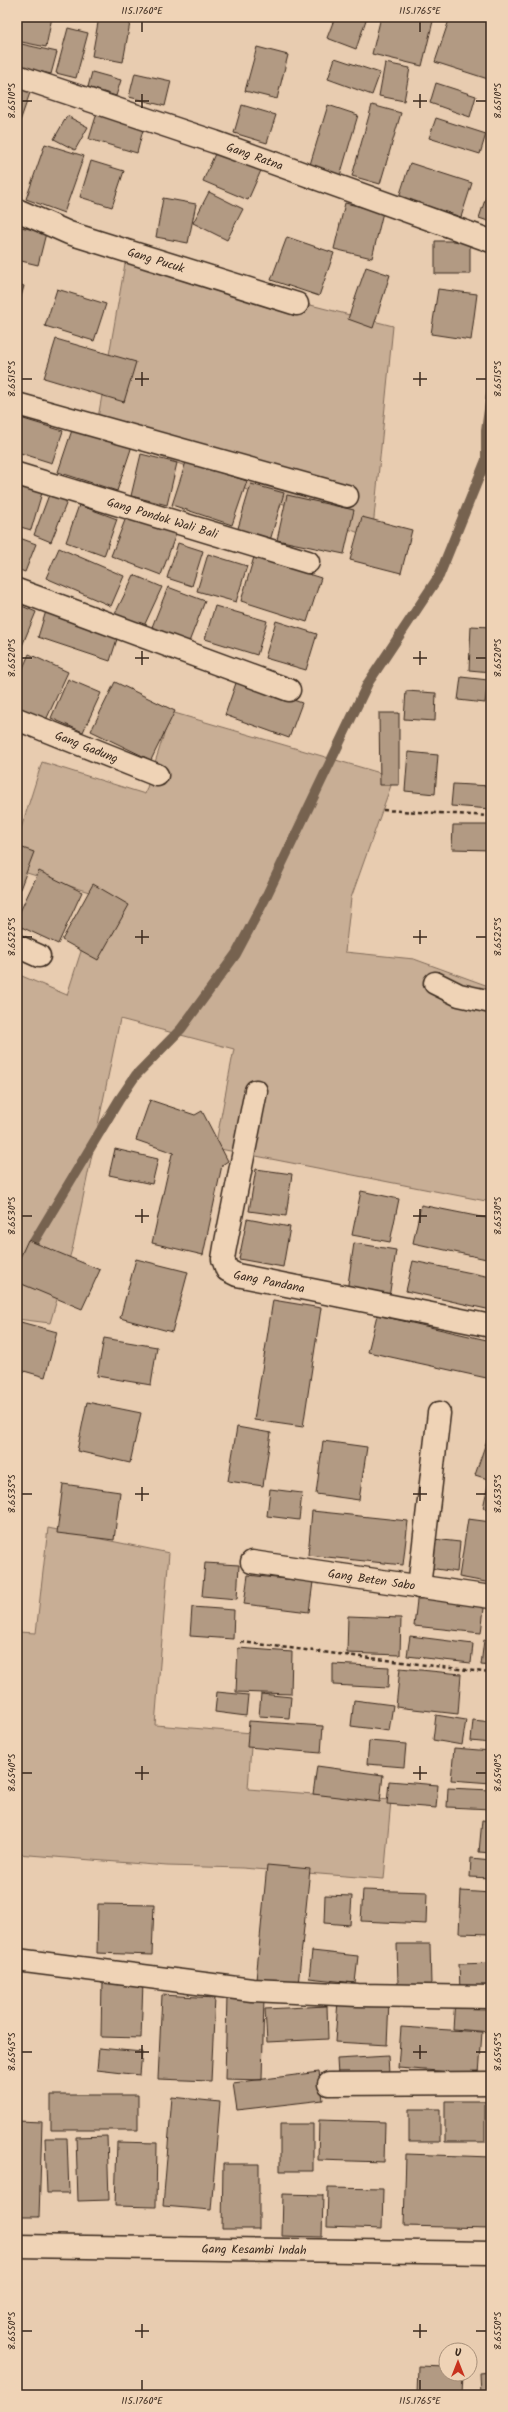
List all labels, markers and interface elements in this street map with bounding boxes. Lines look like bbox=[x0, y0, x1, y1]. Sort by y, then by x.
text: 115.1760°E bbox=[121, 3, 164, 19]
text: 115.1765°E bbox=[399, 3, 442, 19]
text: 8.6510°S bbox=[4, 82, 20, 119]
text: 8.6510°S bbox=[490, 82, 506, 119]
street label: Gang Ratna bbox=[224, 138, 286, 176]
street label: Gang Pucuk bbox=[125, 243, 187, 279]
text: 8.6515°S bbox=[4, 360, 20, 397]
text: 8.6515°S bbox=[490, 360, 506, 397]
street label: Gang Pondok Wali Bali bbox=[105, 493, 221, 545]
text: 8.6520°S bbox=[4, 638, 20, 677]
text: 8.6520°S bbox=[490, 638, 506, 677]
street label: Gang Gadung bbox=[52, 726, 121, 769]
text: 8.6525°S bbox=[4, 917, 20, 957]
text: 8.6525°S bbox=[490, 917, 506, 957]
text: 8.6530°S bbox=[4, 1196, 20, 1235]
text: 8.6530°S bbox=[490, 1196, 506, 1235]
street label: Gang Pandana bbox=[232, 1266, 307, 1298]
text: 8.6535°S bbox=[4, 1474, 20, 1514]
text: 8.6535°S bbox=[490, 1474, 506, 1514]
street label: Gang Beten Sabo bbox=[327, 1564, 417, 1596]
text: 8.6540°S bbox=[4, 1753, 20, 1792]
text: 8.6540°S bbox=[490, 1753, 506, 1792]
text: 8.6545°S bbox=[4, 2032, 20, 2071]
text: 8.6545°S bbox=[490, 2032, 506, 2071]
street label: Gang Kesambi Indah bbox=[201, 2240, 307, 2260]
text: 8.6550°S bbox=[4, 2311, 20, 2350]
text: 8.6550°S bbox=[490, 2311, 506, 2350]
north arrow bbox=[438, 2342, 478, 2382]
text: U bbox=[455, 2344, 462, 2362]
text: 115.1760°E bbox=[121, 2393, 164, 2409]
text: 115.1765°E bbox=[399, 2393, 442, 2409]

